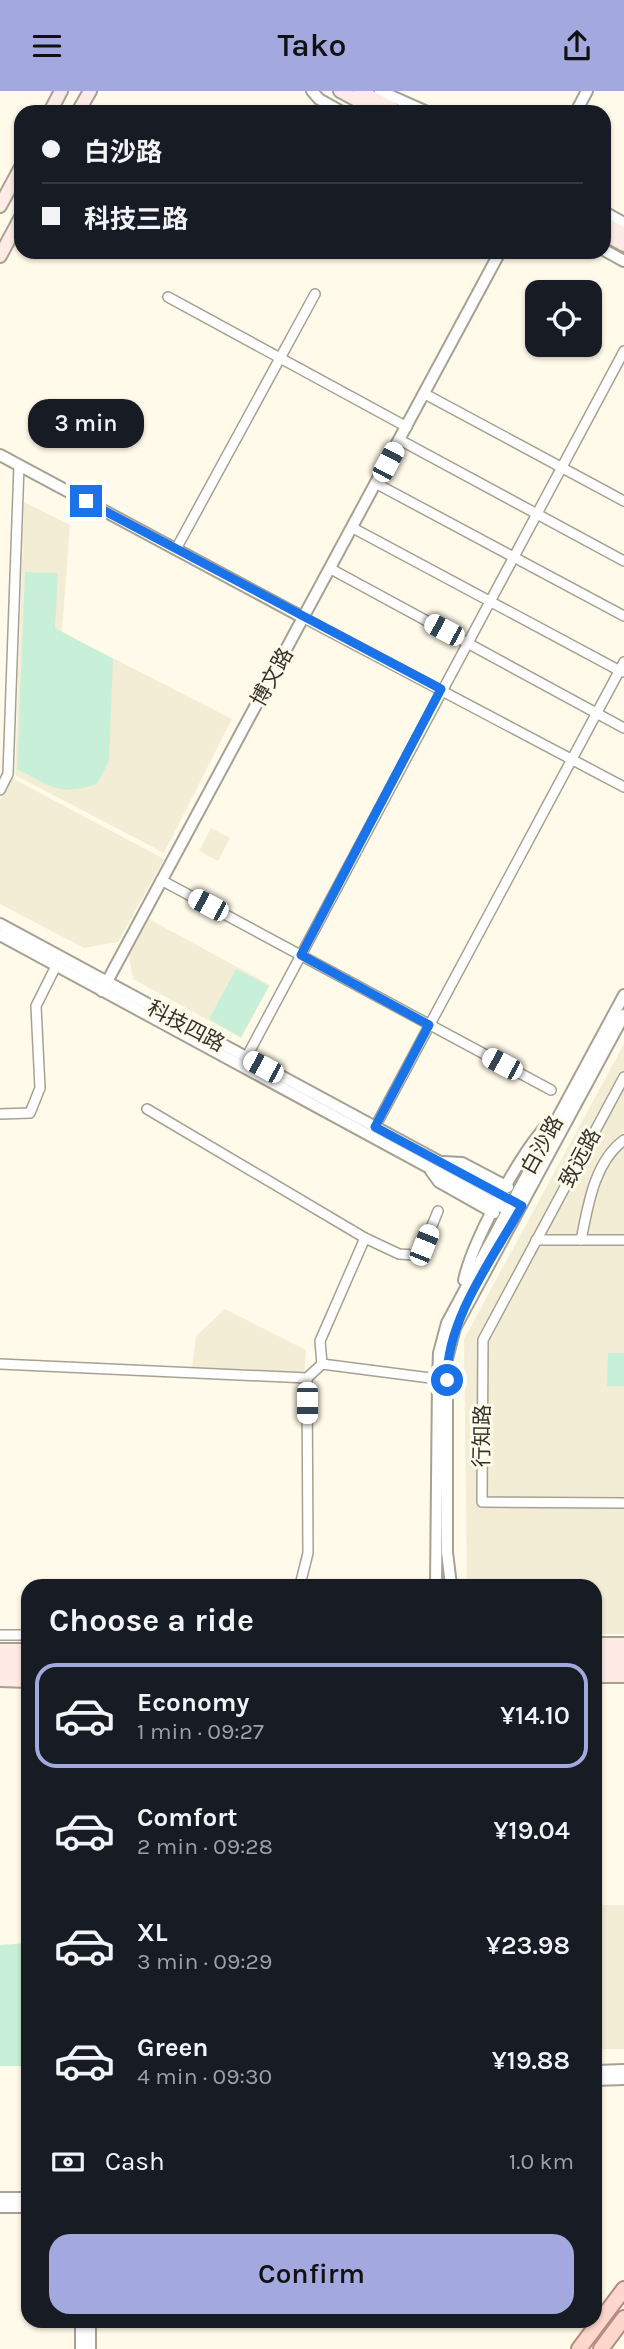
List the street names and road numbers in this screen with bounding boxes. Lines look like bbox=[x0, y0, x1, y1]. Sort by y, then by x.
street label: 博文路 bbox=[246, 644, 298, 710]
street label: 科技四路 bbox=[143, 996, 229, 1056]
street label: 白沙路 bbox=[516, 1112, 568, 1178]
street label: 致远路 bbox=[555, 1125, 605, 1191]
street label: 行知路 bbox=[469, 1404, 495, 1468]

